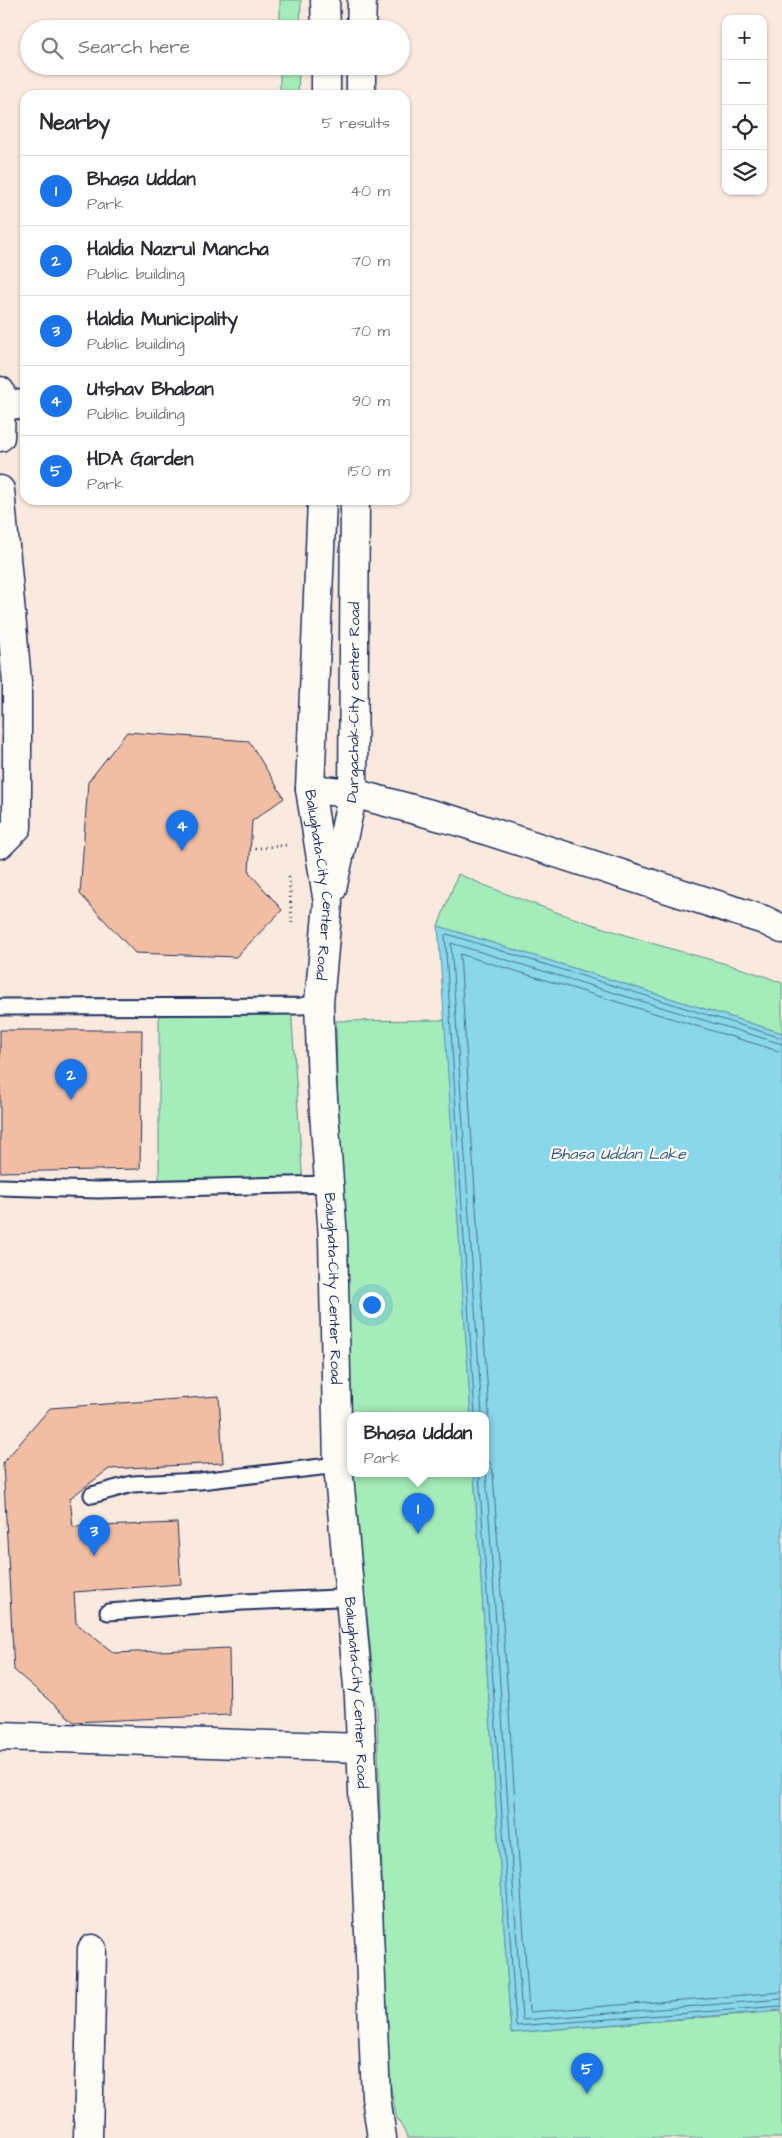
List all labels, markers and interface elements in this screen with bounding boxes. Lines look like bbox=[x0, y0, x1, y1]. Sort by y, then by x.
map controls bbox=[722, 15, 767, 195]
button: + bbox=[722, 15, 767, 60]
search box bbox=[20, 20, 410, 75]
icon: search bbox=[38, 34, 66, 62]
text: Search here bbox=[78, 34, 190, 61]
button: − bbox=[722, 60, 767, 105]
button: locate bbox=[722, 105, 767, 150]
text: Nearby bbox=[40, 108, 110, 137]
text: 5 results bbox=[322, 112, 390, 134]
button: layers bbox=[722, 150, 767, 195]
text: Bhasa Uddan bbox=[87, 166, 196, 193]
text: 1 bbox=[55, 180, 57, 202]
text: 40 m bbox=[350, 180, 390, 202]
text: Park bbox=[87, 193, 124, 215]
text: Haldia Nazrul Mancha bbox=[87, 236, 269, 263]
text: 2 bbox=[51, 250, 61, 272]
text: 70 m bbox=[351, 250, 390, 272]
text: Public building bbox=[87, 263, 185, 285]
text: Haldia Municipality bbox=[87, 306, 238, 333]
text: 3 bbox=[52, 320, 60, 342]
text: 70 m bbox=[351, 320, 390, 342]
text: Public building bbox=[87, 333, 185, 355]
text: Utshav Bhaban bbox=[87, 376, 214, 403]
text: 4 bbox=[51, 390, 61, 412]
text: 90 m bbox=[352, 390, 390, 412]
text: Public building bbox=[87, 403, 185, 425]
text: HDA Garden bbox=[87, 446, 193, 473]
text: 5 bbox=[50, 460, 62, 482]
text: 150 m bbox=[348, 460, 390, 482]
text: Park bbox=[87, 473, 124, 495]
street label: Durgachak-City center Road bbox=[341, 601, 365, 805]
street label: Balughata-City Center Road bbox=[300, 788, 339, 981]
pin: 4 bbox=[166, 810, 198, 851]
pin: 2 bbox=[55, 1059, 87, 1100]
water label: Bhasa Uddan Lake bbox=[550, 1143, 687, 1165]
street label: Balughata-City Center Road bbox=[319, 1192, 347, 1385]
your location bbox=[359, 1292, 385, 1318]
popup bbox=[347, 1412, 489, 1477]
text: Bhasa Uddan bbox=[364, 1420, 472, 1447]
text: Park bbox=[364, 1447, 401, 1469]
pin: 1 bbox=[402, 1493, 434, 1534]
pin: 3 bbox=[78, 1515, 110, 1556]
street label: Balughata-City Center Road bbox=[339, 1596, 373, 1789]
pin: 5 bbox=[571, 2053, 603, 2094]

